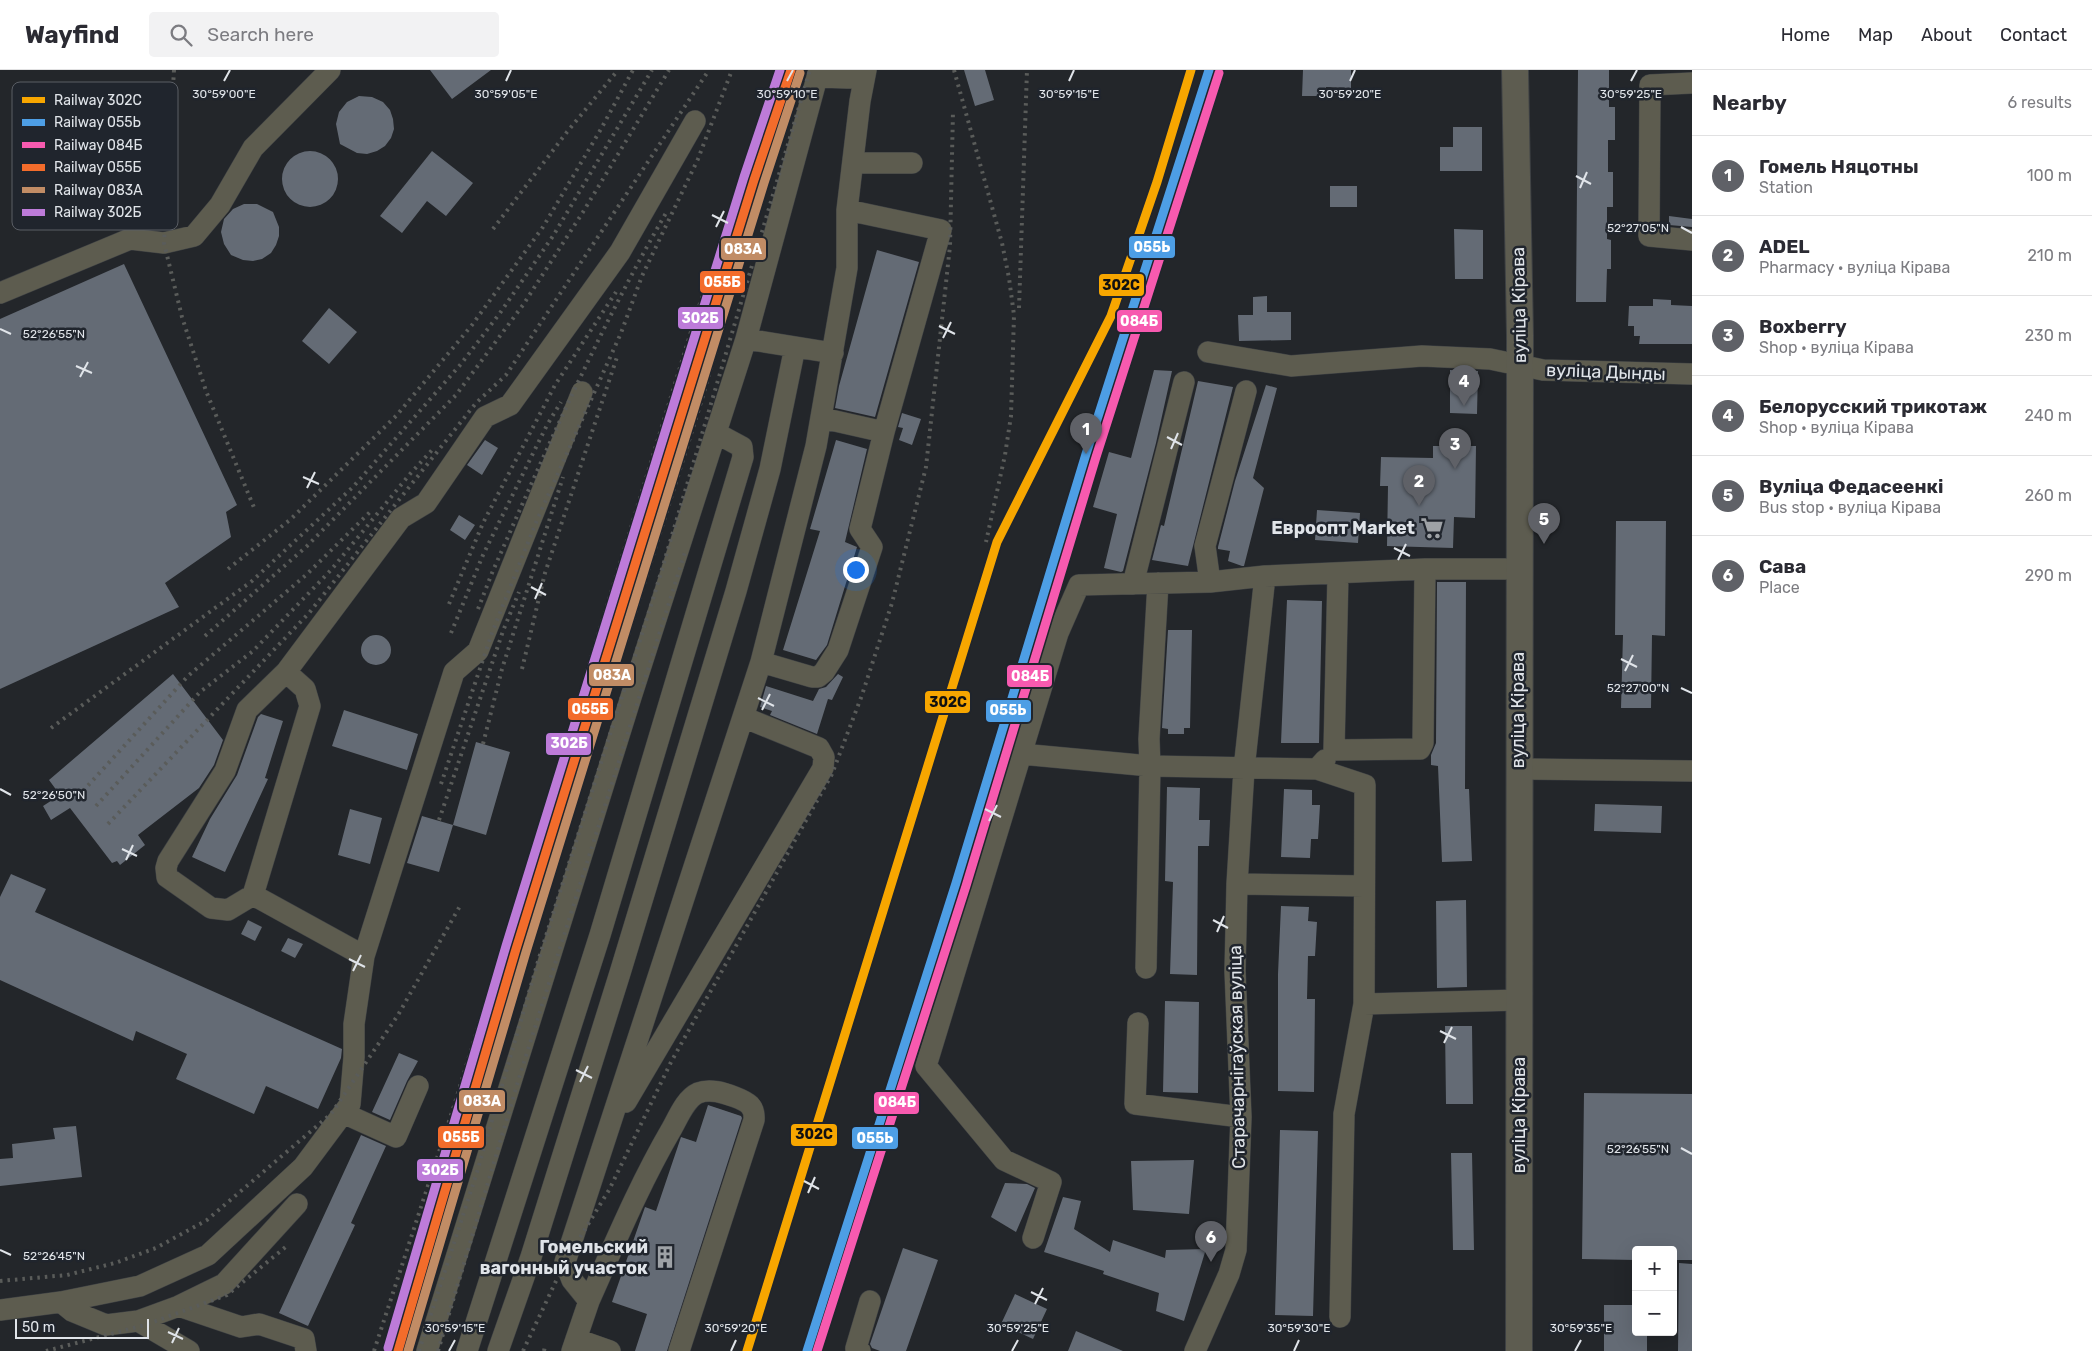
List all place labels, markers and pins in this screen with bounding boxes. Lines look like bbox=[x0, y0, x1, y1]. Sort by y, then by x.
pin: 4 bbox=[1448, 365, 1480, 406]
pin: 1 bbox=[1070, 413, 1102, 454]
pin: 3 bbox=[1439, 428, 1471, 469]
pin: 2 bbox=[1403, 465, 1435, 506]
pin: 5 bbox=[1528, 503, 1560, 544]
supermarket icon: Евроопт Market bbox=[1419, 515, 1445, 541]
place label: Евроопт Market bbox=[1271, 517, 1415, 539]
pin: 6 bbox=[1195, 1221, 1227, 1262]
place label: Гомельский вагонный участок bbox=[480, 1236, 648, 1279]
building icon: Гомельский вагонный участок bbox=[652, 1244, 678, 1270]

